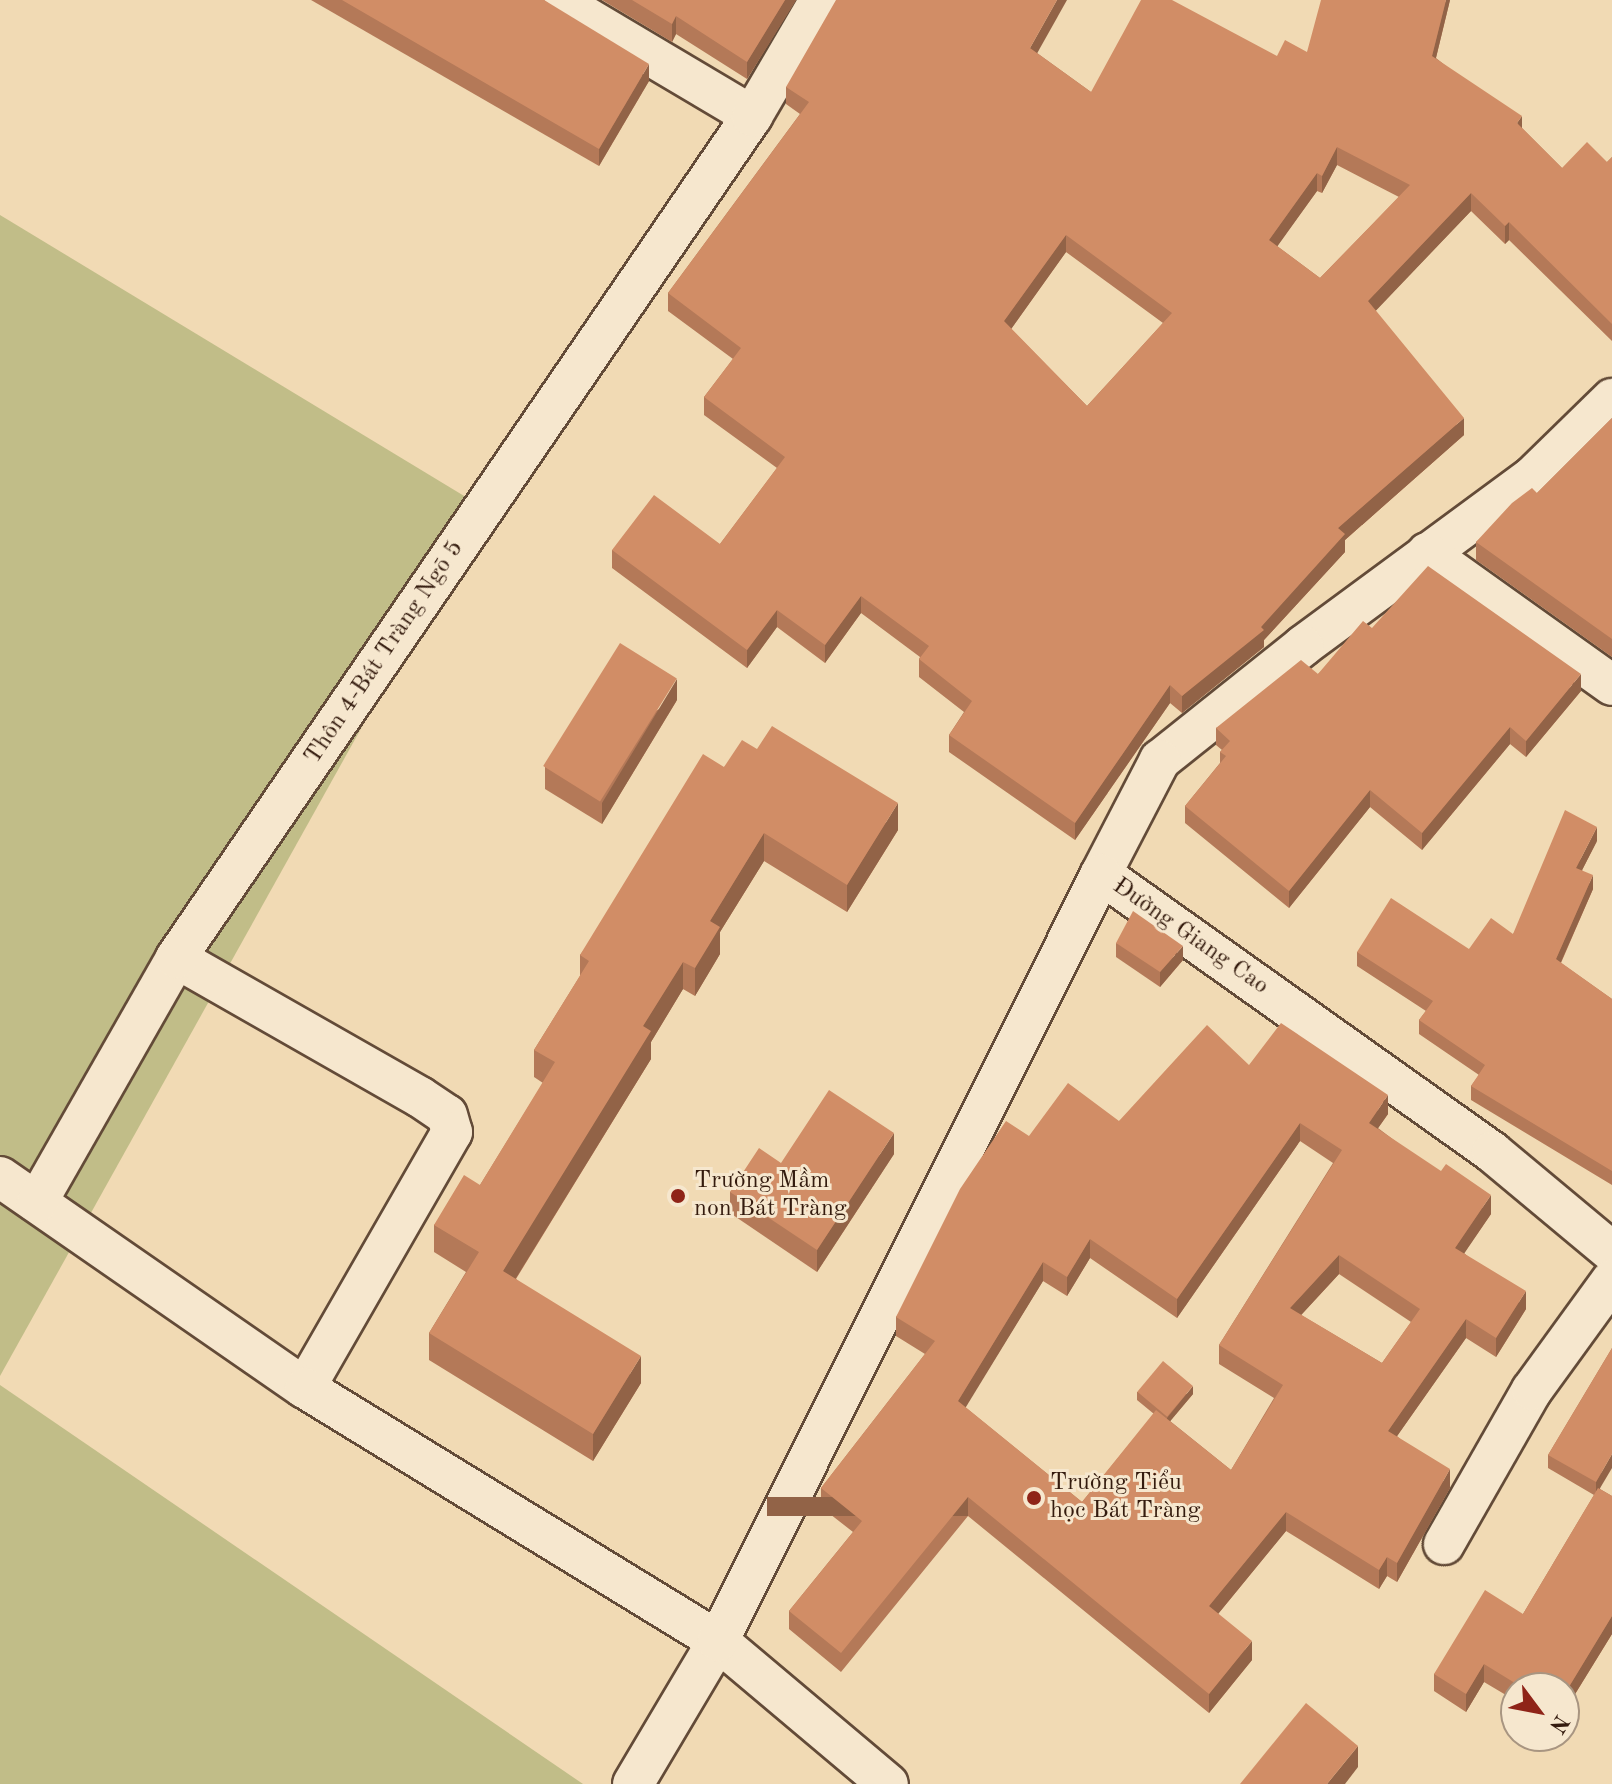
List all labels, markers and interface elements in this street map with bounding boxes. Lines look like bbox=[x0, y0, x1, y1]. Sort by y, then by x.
street label: Thôn 4-Bát Tràng Ngõ 5 bbox=[299, 536, 471, 770]
street label: Đường Giang Cao bbox=[1106, 872, 1274, 1002]
place label: Trường Mầm non Bát Tràng bbox=[694, 1168, 847, 1224]
marker: Trường Mầm non Bát Tràng bbox=[669, 1187, 687, 1205]
place label: Trường Tiểu học Bát Tràng bbox=[1050, 1470, 1200, 1526]
marker: Trường Tiểu học Bát Tràng bbox=[1025, 1489, 1043, 1507]
north arrow bbox=[1500, 1672, 1580, 1752]
text: N bbox=[1545, 1711, 1572, 1737]

